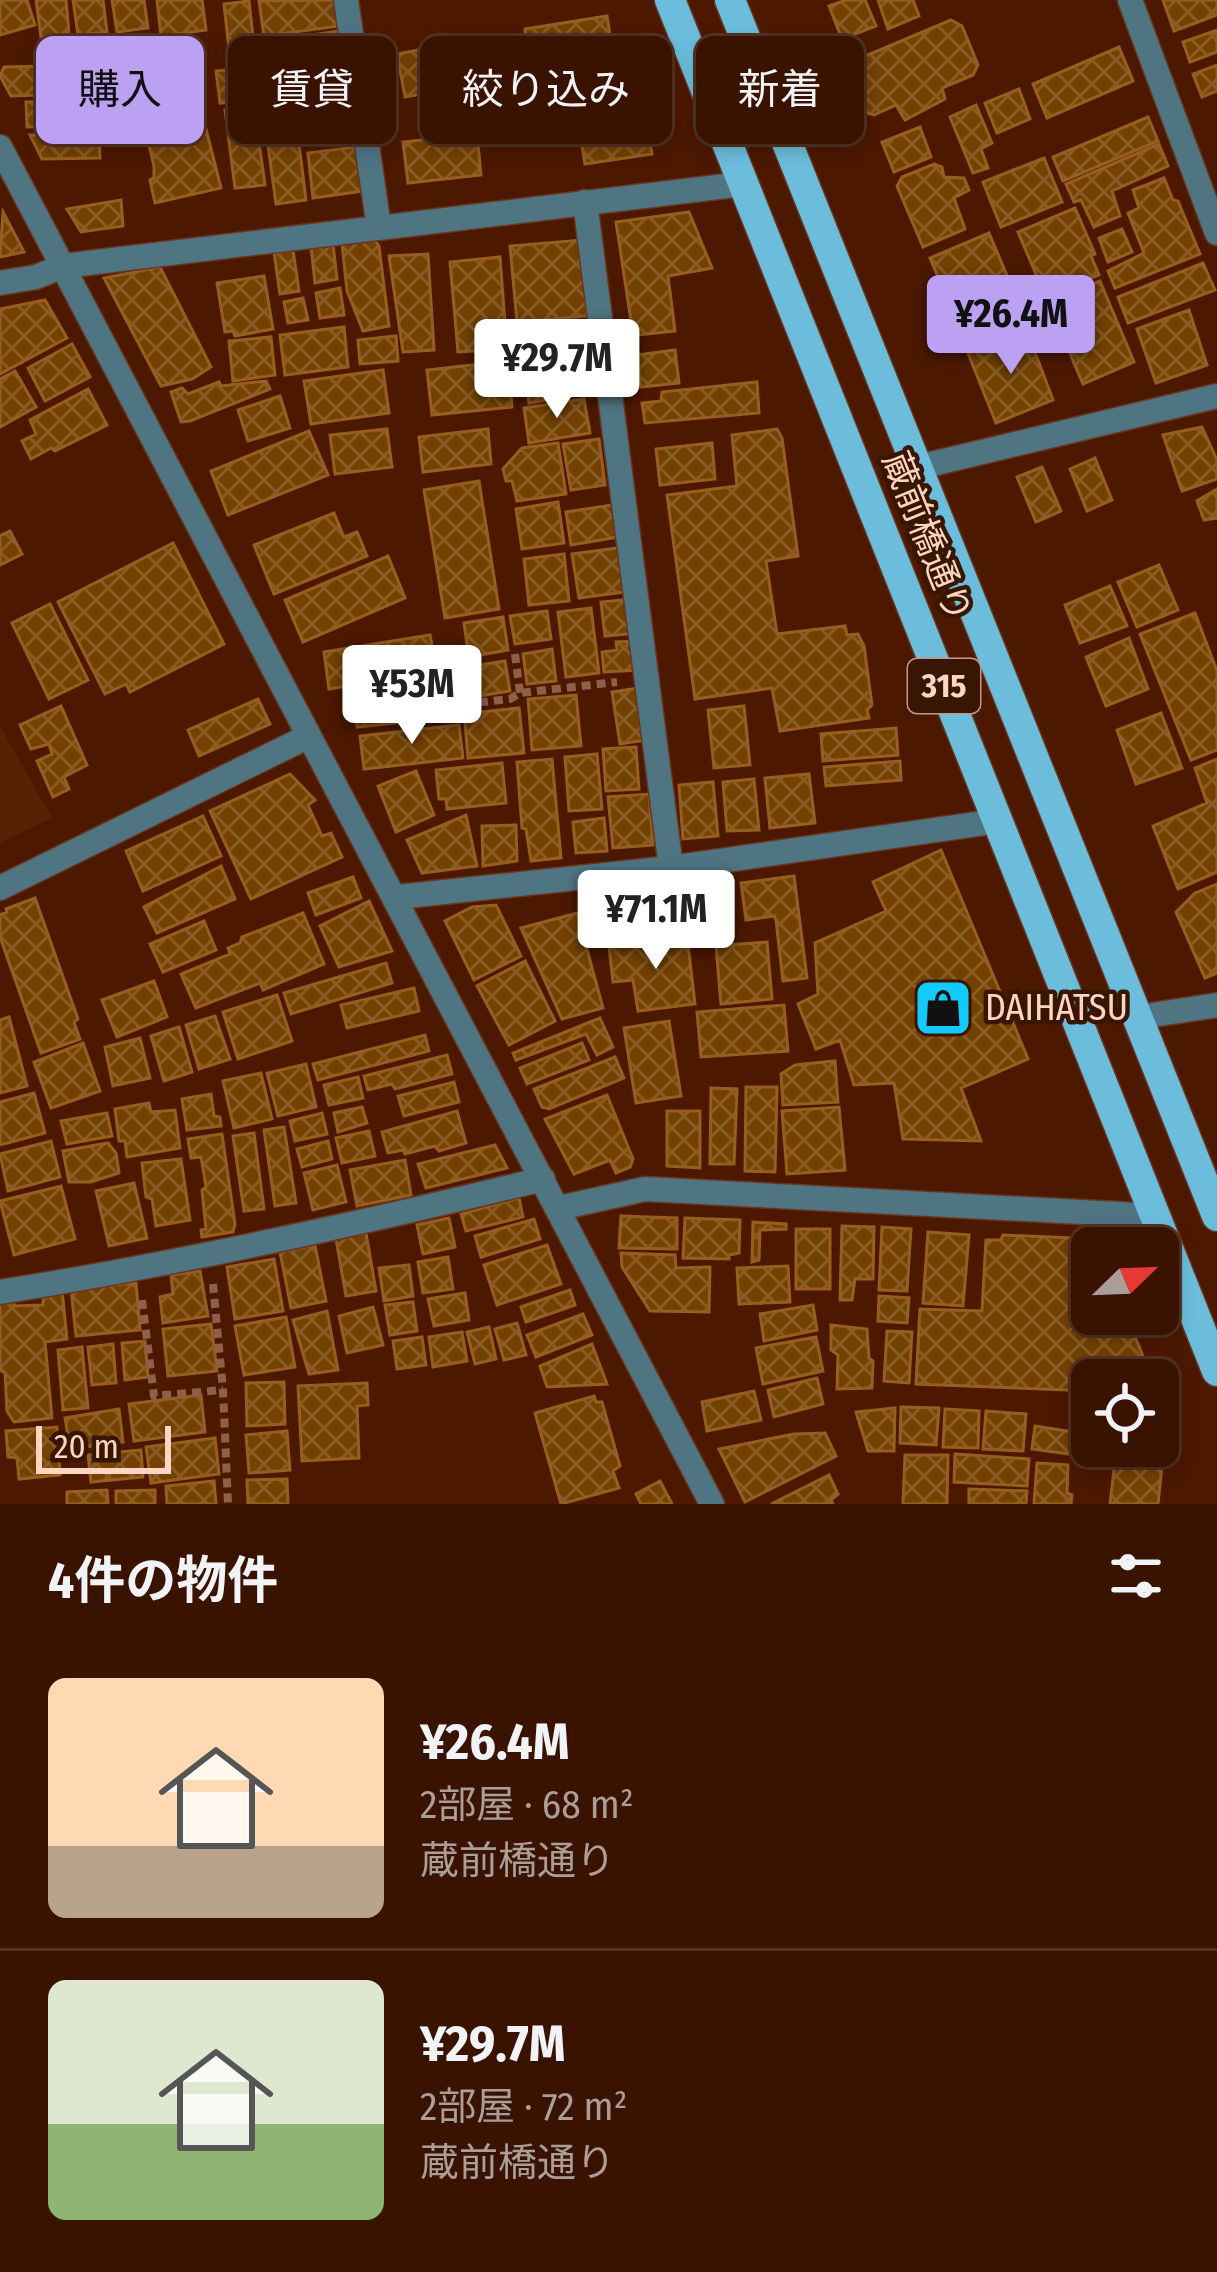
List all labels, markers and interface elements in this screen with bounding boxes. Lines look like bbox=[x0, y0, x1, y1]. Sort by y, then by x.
chip: 購入 bbox=[36, 36, 204, 144]
chip: 賃貸 bbox=[228, 36, 396, 144]
chip: 絞り込み bbox=[420, 36, 672, 144]
chip: 新着 bbox=[696, 36, 864, 144]
pin: ¥26.4M bbox=[913, 275, 1109, 377]
text: ¥26.4M bbox=[954, 291, 1068, 337]
pin: ¥29.7M bbox=[459, 319, 655, 421]
text: ¥29.7M bbox=[501, 335, 613, 381]
street label: 蔵前橋通り bbox=[873, 445, 981, 629]
pin: ¥53M bbox=[341, 645, 483, 747]
road number: 315 bbox=[908, 659, 980, 713]
text: ¥53M bbox=[369, 661, 455, 707]
pin: ¥71.1M bbox=[558, 870, 754, 972]
text: ¥71.1M bbox=[605, 886, 707, 932]
shop icon: DAIHATSU bbox=[912, 977, 974, 1039]
place label: DAIHATSU bbox=[985, 986, 1128, 1030]
north arrow bbox=[1071, 1227, 1179, 1335]
map controls bbox=[1071, 1227, 1179, 1467]
button: locate bbox=[1071, 1359, 1179, 1467]
scale bar bbox=[36, 1420, 171, 1473]
text: 20 m bbox=[54, 1427, 119, 1467]
icon: filters bbox=[1103, 1543, 1169, 1609]
text: 4件の物件 bbox=[48, 1550, 278, 1612]
text: ¥26.4M bbox=[420, 1711, 569, 1773]
icon: home bbox=[144, 1726, 288, 1870]
text: 2部屋 · 68 m² bbox=[420, 1782, 634, 1828]
text: 蔵前橋通り bbox=[420, 1838, 615, 1884]
text: ¥29.7M bbox=[420, 2013, 565, 2075]
icon: home bbox=[144, 2028, 288, 2172]
text: 2部屋 · 72 m² bbox=[420, 2084, 627, 2130]
text: 蔵前橋通り bbox=[420, 2140, 615, 2186]

